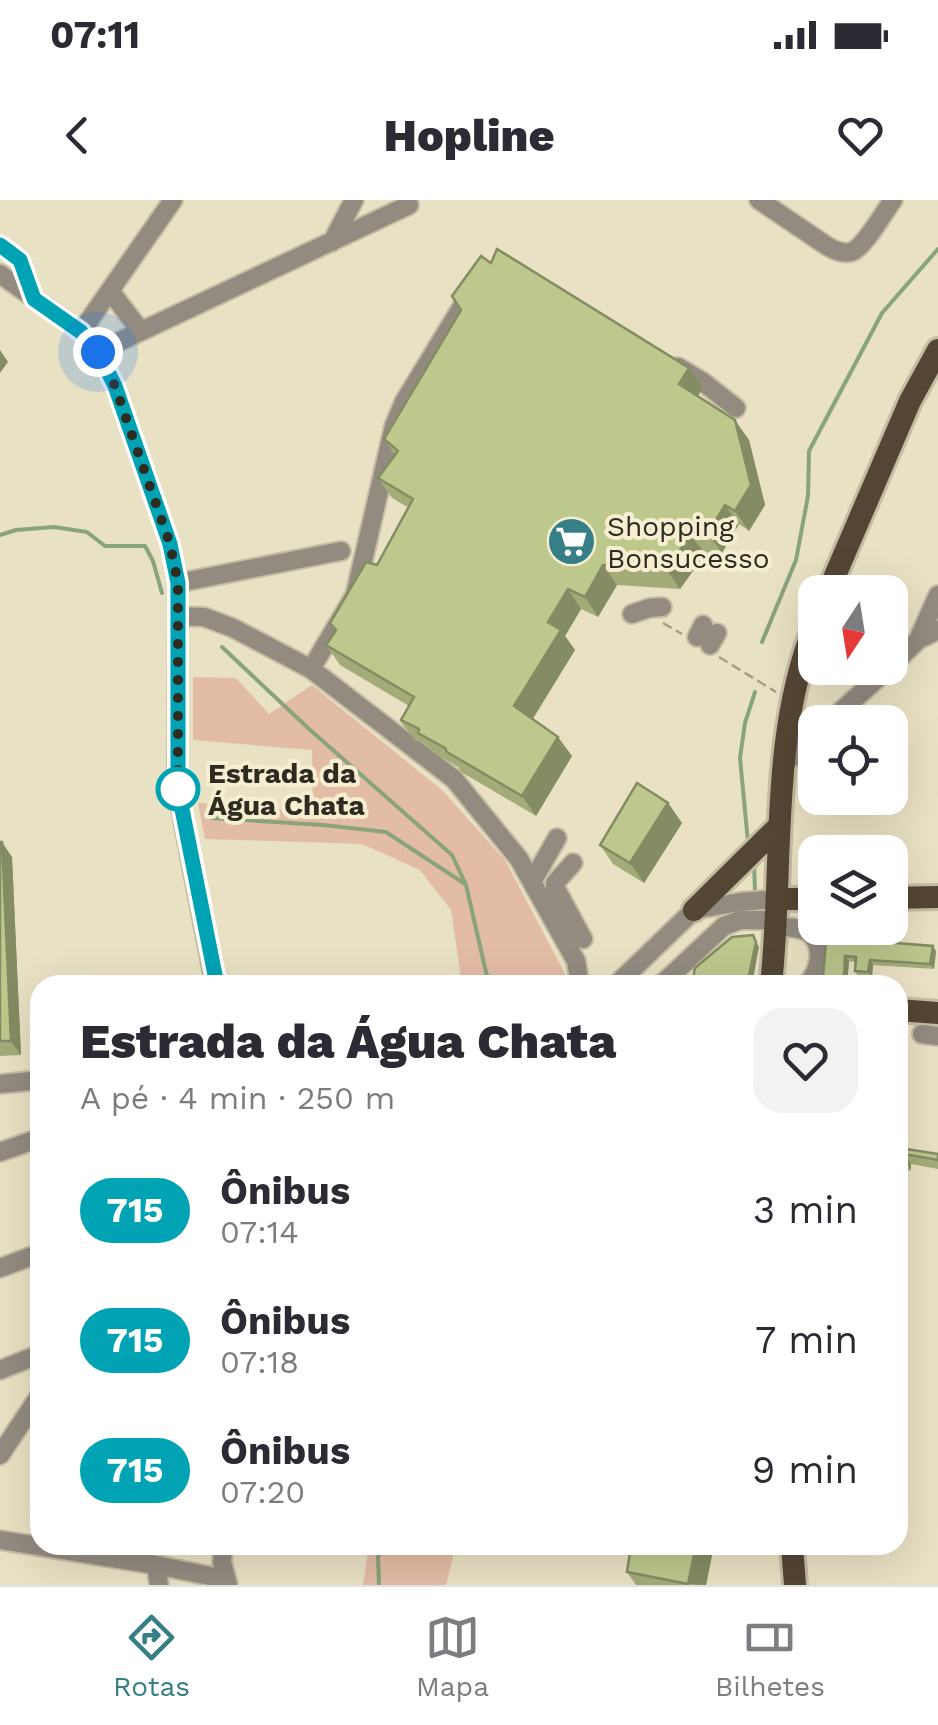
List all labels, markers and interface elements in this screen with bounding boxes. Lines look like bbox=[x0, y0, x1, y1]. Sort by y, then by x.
text: 07:11 bbox=[50, 13, 140, 57]
icon: back bbox=[50, 108, 105, 163]
icon: heart bbox=[833, 108, 888, 163]
text: Hopline bbox=[383, 109, 555, 162]
your location bbox=[73, 327, 123, 377]
place label: Shopping Bonsucesso bbox=[607, 510, 770, 575]
supermarket icon: Shopping Bonsucesso bbox=[546, 516, 598, 568]
north arrow bbox=[798, 575, 908, 685]
map controls bbox=[798, 575, 908, 945]
button: locate bbox=[798, 705, 908, 815]
place label: Estrada da Água Chata bbox=[208, 757, 365, 822]
marker: Estrada da Água Chata bbox=[157, 768, 199, 810]
button: layers bbox=[798, 835, 908, 945]
button: heart bbox=[753, 1008, 858, 1113]
text: Estrada da Água Chata bbox=[80, 1013, 616, 1070]
text: A pé · 4 min · 250 m bbox=[80, 1079, 395, 1117]
text: Ônibus bbox=[220, 1169, 350, 1213]
text: 3 min bbox=[753, 1188, 858, 1232]
text: 715 bbox=[107, 1189, 163, 1231]
text: 07:14 bbox=[220, 1213, 299, 1251]
text: Ônibus bbox=[220, 1299, 350, 1343]
text: 7 min bbox=[755, 1318, 858, 1362]
text: 715 bbox=[107, 1319, 163, 1361]
text: 07:18 bbox=[220, 1343, 299, 1381]
text: Ônibus bbox=[220, 1429, 350, 1473]
text: 9 min bbox=[752, 1448, 858, 1492]
text: 715 bbox=[107, 1449, 163, 1491]
text: 07:20 bbox=[220, 1473, 305, 1511]
tab: Rotas bbox=[113, 1610, 190, 1703]
tab: Mapa bbox=[416, 1610, 489, 1703]
tab: Bilhetes bbox=[715, 1610, 825, 1703]

